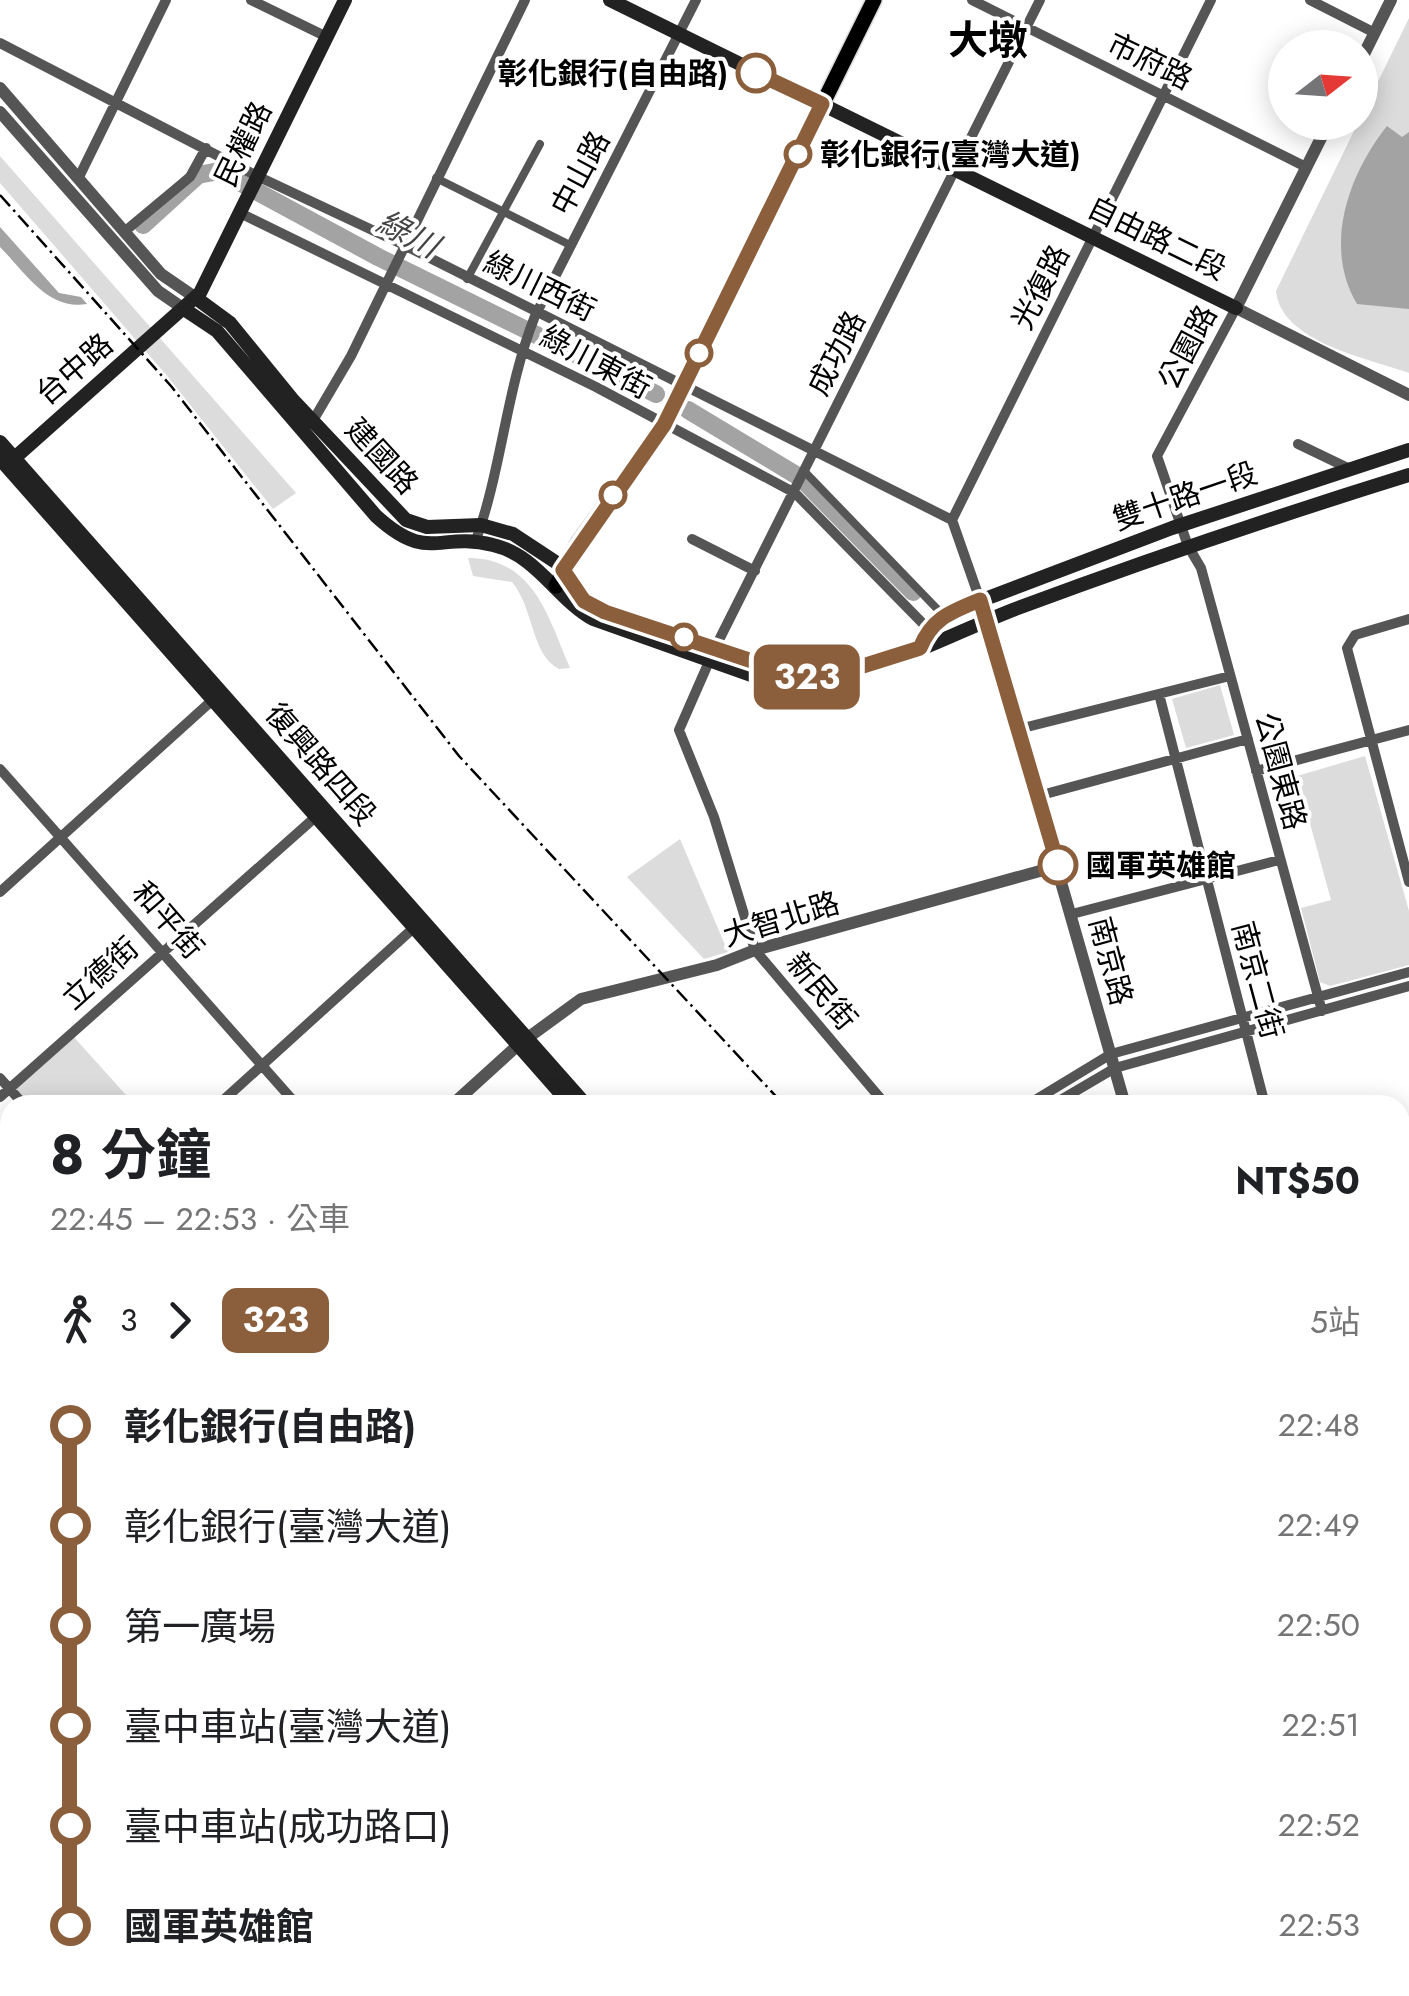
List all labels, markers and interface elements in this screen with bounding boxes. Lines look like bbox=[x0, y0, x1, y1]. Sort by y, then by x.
district label: 大墩 bbox=[948, 11, 1028, 69]
street label: 市府路 bbox=[1100, 22, 1200, 100]
north arrow bbox=[1268, 30, 1378, 140]
map controls bbox=[1268, 30, 1378, 140]
place label: 彰化銀行(自由路) bbox=[498, 52, 728, 95]
marker: 彰化銀行(自由路) bbox=[737, 54, 775, 92]
street label: 民權路 bbox=[204, 94, 282, 194]
street label: 中山路 bbox=[540, 123, 620, 223]
place label: 彰化銀行(臺灣大道) bbox=[820, 133, 1080, 176]
marker: 彰化銀行(臺灣大道) bbox=[785, 141, 811, 167]
street label: 自由路二段 bbox=[1080, 186, 1234, 290]
water label: 綠川 bbox=[369, 199, 450, 270]
street label: 光復路 bbox=[1000, 237, 1080, 337]
street label: 綠川西街 bbox=[477, 240, 603, 332]
street label: 公園路 bbox=[1147, 297, 1227, 397]
street label: 成功路 bbox=[796, 303, 876, 403]
street label: 綠川東街 bbox=[533, 315, 659, 409]
street label: 台中路 bbox=[26, 323, 122, 415]
unlabelled marker bbox=[686, 340, 712, 366]
street label: 建國路 bbox=[336, 408, 428, 504]
street label: 雙十路一段 bbox=[1107, 451, 1263, 541]
unlabelled marker bbox=[600, 482, 626, 508]
unlabelled marker bbox=[671, 624, 697, 650]
line badge: 323 bbox=[750, 644, 864, 710]
text: 323 bbox=[774, 652, 840, 702]
street label: 復興路四段 bbox=[256, 693, 386, 835]
street label: 公園東路 bbox=[1245, 707, 1317, 835]
place label: 國軍英雄館 bbox=[1086, 844, 1236, 887]
marker: 國軍英雄館 bbox=[1039, 846, 1077, 884]
street label: 和平街 bbox=[122, 872, 214, 968]
street label: 大智北路 bbox=[717, 881, 845, 957]
street label: 南京路 bbox=[1079, 912, 1143, 1010]
street label: 南京二街 bbox=[1222, 916, 1294, 1044]
street label: 立德街 bbox=[52, 927, 148, 1019]
street label: 新民街 bbox=[777, 943, 867, 1039]
text: 8 分鐘 bbox=[50, 1115, 211, 1195]
text: NT$50 bbox=[1235, 1153, 1360, 1208]
text: 22:45 – 22:53 · 公車 bbox=[50, 1196, 350, 1242]
icon: walk bbox=[50, 1293, 105, 1348]
icon: forward bbox=[152, 1293, 207, 1348]
text: 323 bbox=[242, 1295, 309, 1345]
text: 3 bbox=[120, 1297, 137, 1343]
text: 5站 bbox=[1310, 1299, 1360, 1345]
text: 彰化銀行(自由路) bbox=[124, 1399, 416, 1454]
text: 22:48 bbox=[1278, 1402, 1360, 1448]
text: 彰化銀行(臺灣大道) bbox=[124, 1499, 452, 1554]
text: 22:49 bbox=[1277, 1502, 1360, 1548]
text: 第一廣場 bbox=[124, 1599, 276, 1654]
text: 22:50 bbox=[1277, 1602, 1360, 1648]
text: 臺中車站(臺灣大道) bbox=[124, 1699, 452, 1754]
text: 22:51 bbox=[1282, 1702, 1360, 1748]
text: 臺中車站(成功路口) bbox=[124, 1799, 452, 1854]
text: 22:52 bbox=[1278, 1802, 1360, 1848]
text: 國軍英雄館 bbox=[124, 1899, 314, 1954]
text: 22:53 bbox=[1278, 1902, 1360, 1948]

